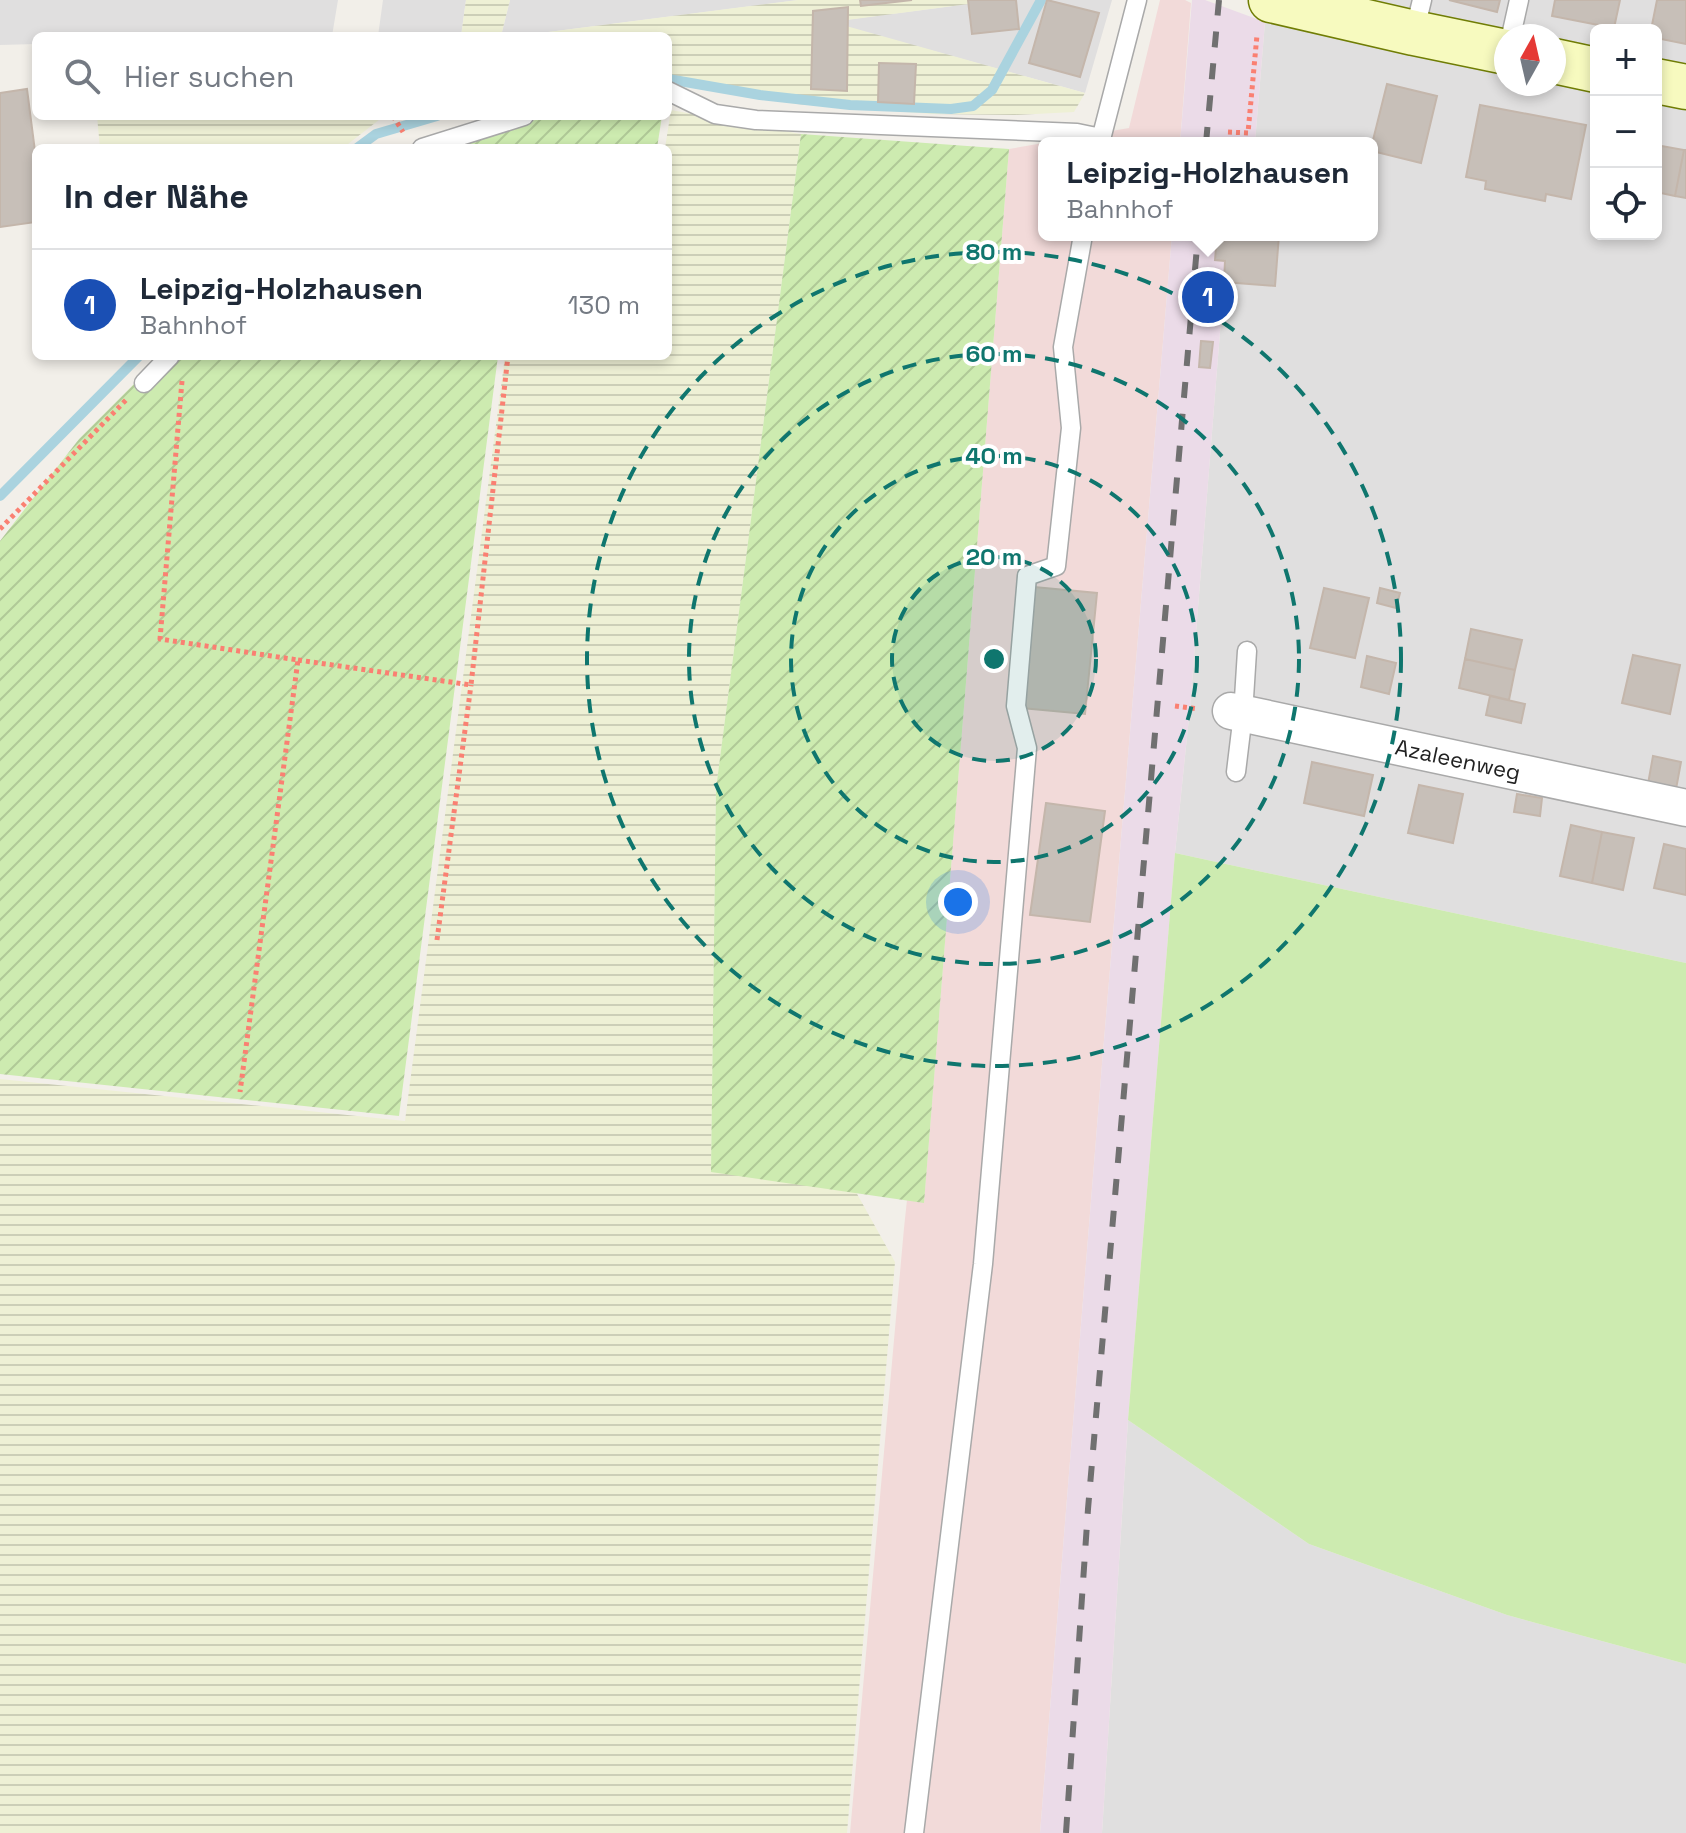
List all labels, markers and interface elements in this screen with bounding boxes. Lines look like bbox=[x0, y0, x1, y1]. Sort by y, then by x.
north arrow bbox=[1494, 24, 1566, 96]
map controls bbox=[1590, 24, 1662, 240]
button: + bbox=[1590, 24, 1662, 96]
search box bbox=[32, 32, 672, 120]
icon: search bbox=[60, 54, 104, 98]
text: Hier suchen bbox=[124, 57, 294, 96]
button: − bbox=[1590, 96, 1662, 168]
popup bbox=[1038, 137, 1378, 241]
text: Leipzig-Holzhausen bbox=[1066, 153, 1350, 192]
button: locate bbox=[1590, 168, 1662, 240]
text: In der Nähe bbox=[64, 175, 249, 218]
text: Bahnhof bbox=[1066, 192, 1174, 226]
text: 80 m bbox=[966, 236, 1022, 267]
pin: 1 bbox=[1182, 267, 1234, 327]
text: Leipzig-Holzhausen bbox=[140, 269, 423, 308]
text: 1 bbox=[84, 288, 96, 322]
text: 130 m bbox=[568, 288, 640, 322]
text: Bahnhof bbox=[140, 308, 247, 342]
text: 60 m bbox=[966, 338, 1022, 369]
text: 40 m bbox=[965, 440, 1023, 471]
text: 20 m bbox=[966, 541, 1022, 572]
centre of rings bbox=[980, 645, 1008, 673]
street label: Azaleenweg bbox=[1393, 732, 1523, 786]
your location bbox=[938, 882, 978, 922]

